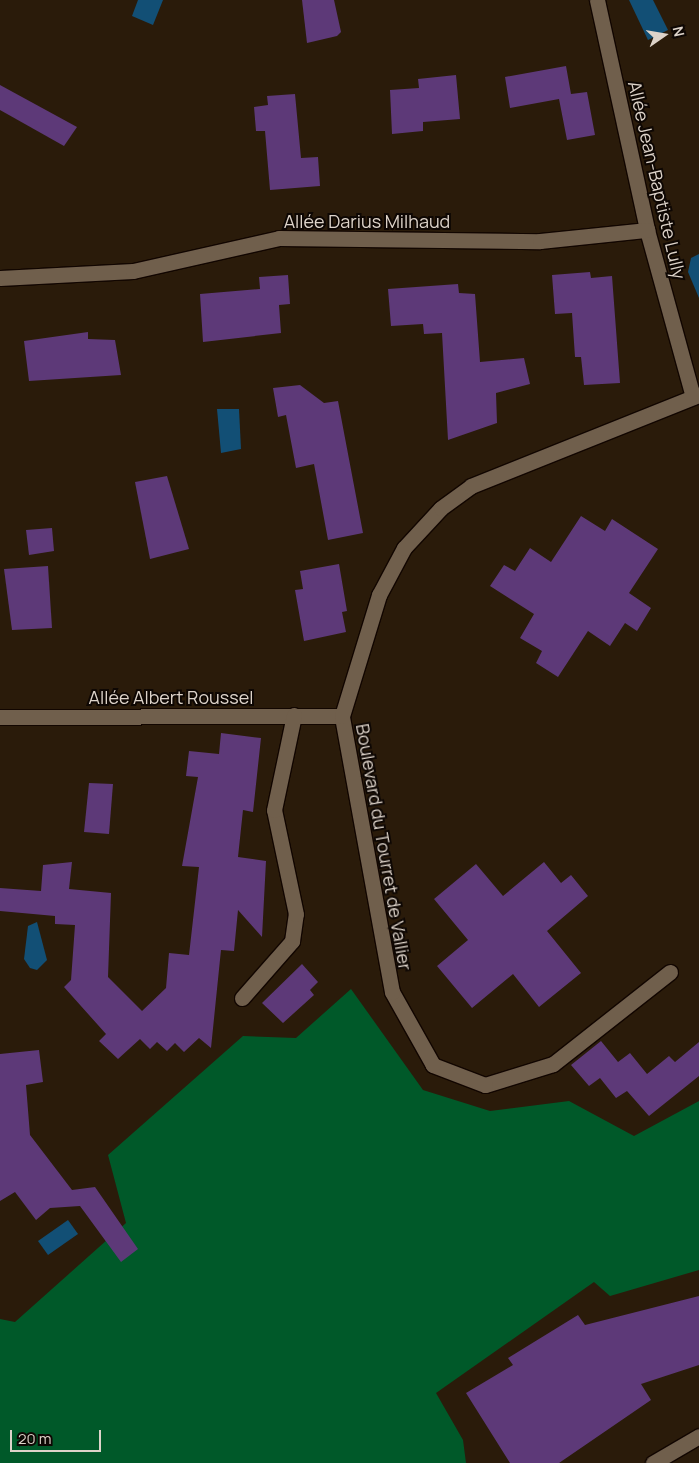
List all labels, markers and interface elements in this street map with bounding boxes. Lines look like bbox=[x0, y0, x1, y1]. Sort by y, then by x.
north arrow bbox=[639, 10, 689, 60]
text: N bbox=[669, 24, 689, 39]
street label: Allée Jean-Baptiste Lully bbox=[624, 79, 690, 281]
street label: Allée Darius Milhaud bbox=[284, 210, 450, 232]
street label: Allée Albert Roussel bbox=[89, 686, 253, 708]
street label: Boulevard du Tourret de Vallier bbox=[352, 722, 416, 972]
scale bar bbox=[12, 1420, 104, 1452]
text: 20 m bbox=[18, 1428, 51, 1449]

